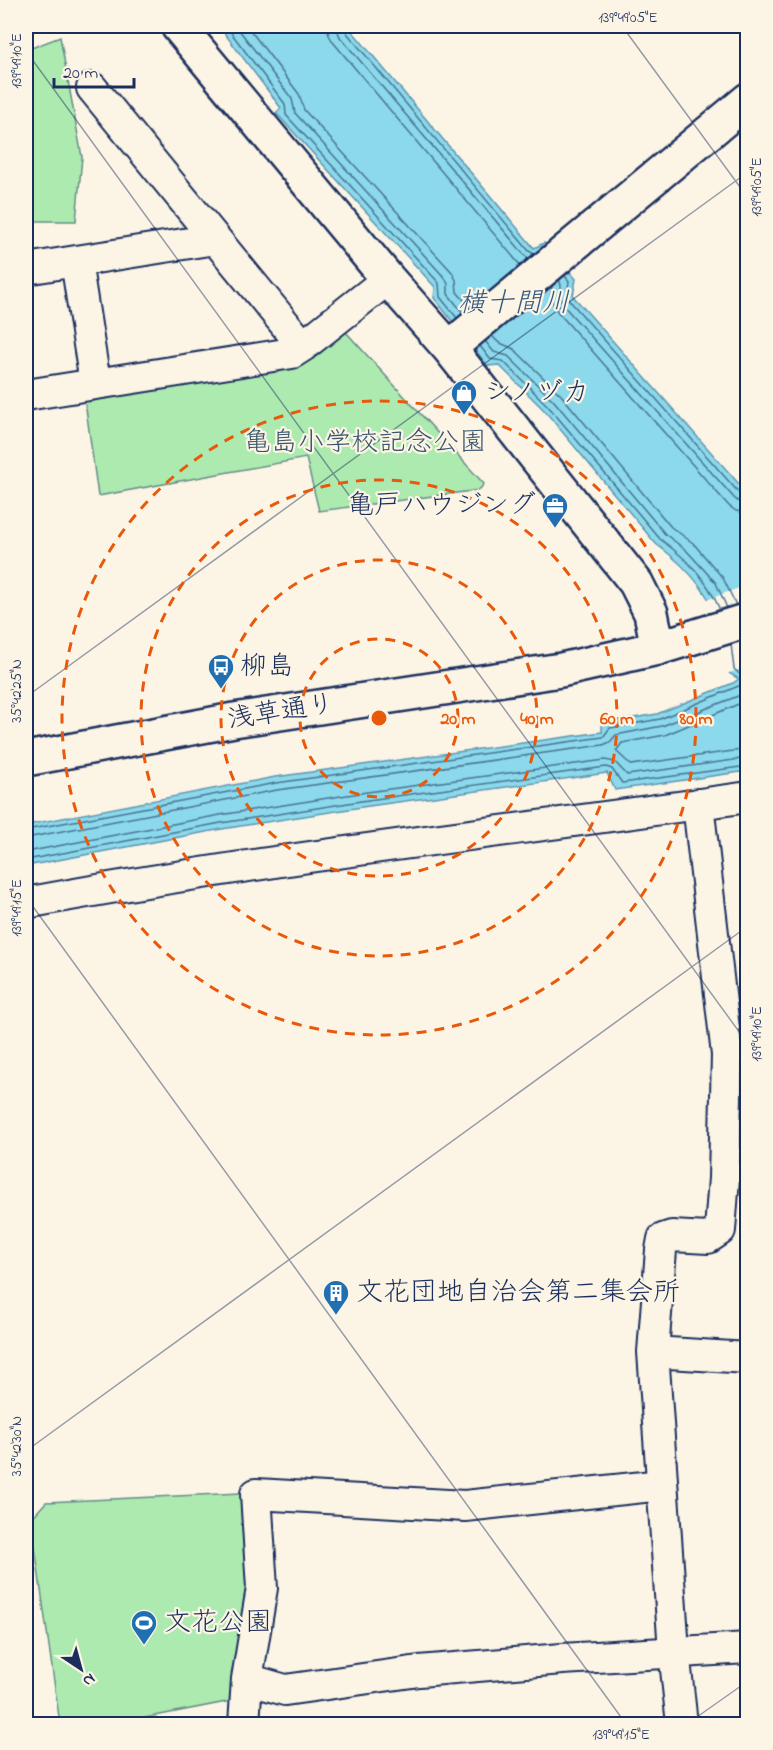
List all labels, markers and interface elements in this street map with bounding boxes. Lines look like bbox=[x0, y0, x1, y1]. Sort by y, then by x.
text: 139°49'05"E bbox=[598, 7, 658, 29]
text: 139°49'10"E bbox=[6, 33, 28, 89]
scale bar bbox=[54, 51, 134, 89]
text: 20 m bbox=[63, 61, 98, 87]
text: 139°49'05"E bbox=[746, 157, 768, 217]
water label: 横十間川 bbox=[458, 284, 570, 325]
place label: シノヅカ bbox=[484, 374, 590, 413]
shop icon: シノヅカ bbox=[449, 378, 479, 416]
park label: 亀島小学校記念公園 bbox=[244, 424, 487, 463]
place label: 亀戸ハウジング bbox=[347, 487, 536, 526]
office icon: 亀戸ハウジング bbox=[540, 491, 570, 529]
place label: 柳島 bbox=[240, 648, 294, 687]
bus stop icon: 柳島 bbox=[206, 652, 236, 690]
text: 35°42'25"N bbox=[6, 659, 28, 723]
street label: 浅草通り bbox=[225, 685, 337, 741]
text: 20 m bbox=[439, 707, 476, 733]
text: 40 m bbox=[520, 707, 554, 733]
text: 60 m bbox=[600, 707, 634, 733]
text: 80 m bbox=[679, 707, 713, 733]
centre of rings bbox=[369, 708, 389, 728]
text: 139°49'15"E bbox=[6, 879, 28, 937]
text: 139°49'10"E bbox=[746, 1006, 768, 1062]
place label: 文花団地自治会第二集会所 bbox=[356, 1274, 680, 1313]
building icon: 文花団地自治会第二集会所 bbox=[321, 1278, 351, 1316]
text: 35°42'30"N bbox=[6, 1416, 28, 1476]
place label: 文花公園 bbox=[164, 1604, 272, 1643]
sports icon: 文花公園 bbox=[129, 1608, 159, 1646]
north arrow bbox=[51, 1639, 111, 1699]
text: N bbox=[77, 1667, 100, 1693]
text: 139°49'15"E bbox=[592, 1724, 650, 1746]

